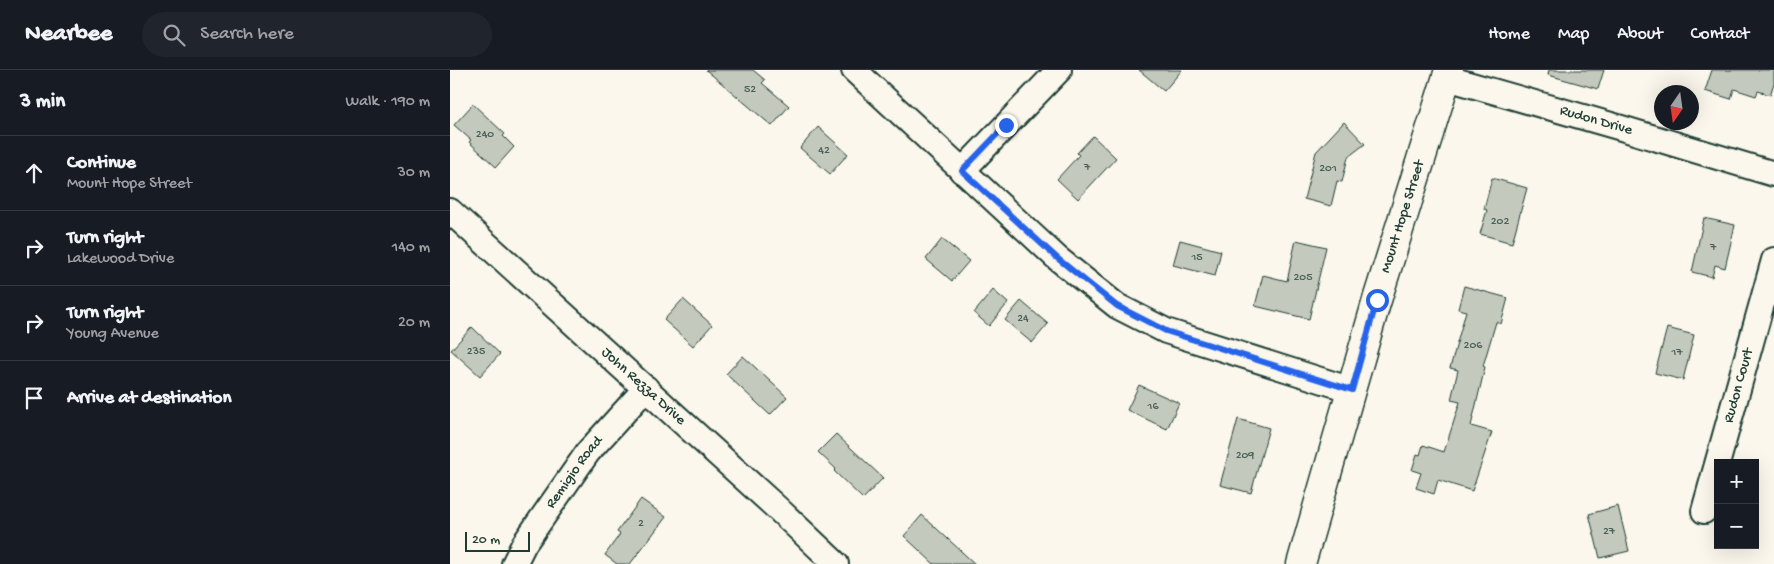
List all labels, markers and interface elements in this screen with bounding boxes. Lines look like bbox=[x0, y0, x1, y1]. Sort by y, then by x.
search box bbox=[142, 12, 492, 57]
text: Nearbee bbox=[25, 20, 112, 49]
icon: search bbox=[160, 21, 188, 49]
text: Search here bbox=[200, 23, 294, 46]
text: Home bbox=[1488, 24, 1530, 45]
text: Map bbox=[1558, 24, 1589, 45]
text: About bbox=[1617, 24, 1663, 45]
text: Contact bbox=[1691, 24, 1749, 45]
house number: 52 bbox=[744, 83, 756, 97]
north arrow bbox=[1654, 85, 1699, 130]
text: 3 min bbox=[20, 90, 65, 115]
text: Walk · 190 m bbox=[346, 93, 430, 112]
street label: Rudon Drive bbox=[1558, 102, 1635, 140]
route end bbox=[995, 114, 1018, 137]
house number: 240 bbox=[476, 128, 494, 142]
house number: 42 bbox=[818, 144, 830, 158]
text: Continue bbox=[67, 152, 136, 175]
street label: Mount Hope Street bbox=[1377, 156, 1430, 275]
icon: ahead bbox=[20, 159, 48, 187]
house number: 7 bbox=[1083, 161, 1091, 175]
house number: 201 bbox=[1319, 162, 1337, 176]
text: 30 m bbox=[397, 164, 430, 183]
text: Mount Hope Street bbox=[67, 175, 192, 194]
house number: 202 bbox=[1491, 215, 1509, 229]
text: Turn right bbox=[67, 227, 143, 250]
icon: right bbox=[20, 234, 48, 262]
text: 140 m bbox=[392, 239, 430, 258]
house number: 7 bbox=[1709, 241, 1717, 255]
text: Lakewood Drive bbox=[67, 250, 174, 269]
house number: 15 bbox=[1190, 251, 1203, 265]
house number: 205 bbox=[1293, 271, 1313, 285]
route start bbox=[1366, 289, 1389, 312]
text: Turn right bbox=[67, 302, 143, 325]
icon: right bbox=[20, 309, 48, 337]
house number: 24 bbox=[1017, 312, 1029, 326]
text: 20 m bbox=[398, 314, 430, 333]
text: Young Avenue bbox=[67, 325, 159, 344]
house number: 206 bbox=[1464, 339, 1483, 353]
street label: John Rezza Drive bbox=[597, 344, 689, 430]
house number: 235 bbox=[467, 345, 485, 359]
street label: Rudon Court bbox=[1720, 345, 1758, 425]
house number: 17 bbox=[1670, 346, 1683, 360]
icon: arrive bbox=[20, 384, 48, 412]
text: Arrive at destination bbox=[67, 387, 231, 410]
house number: 16 bbox=[1147, 400, 1159, 414]
street label: Remigio Road bbox=[542, 431, 608, 512]
house number: 209 bbox=[1236, 449, 1254, 463]
map controls bbox=[1714, 459, 1759, 549]
button: + bbox=[1714, 459, 1759, 504]
button: − bbox=[1714, 504, 1759, 549]
house number: 2 bbox=[638, 517, 644, 531]
house number: 27 bbox=[1603, 525, 1616, 539]
scale bar bbox=[465, 529, 530, 552]
text: 20 m bbox=[472, 532, 500, 549]

